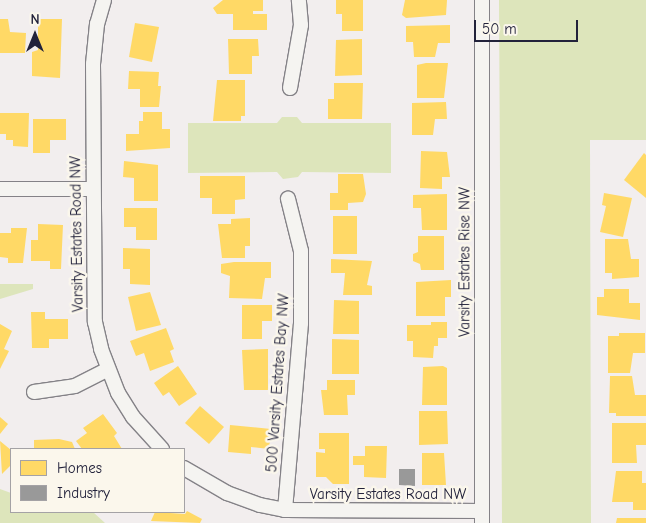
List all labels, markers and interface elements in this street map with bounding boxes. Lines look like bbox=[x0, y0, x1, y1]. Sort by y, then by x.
north arrow bbox=[10, 10, 60, 60]
scale bar bbox=[476, 10, 580, 42]
text: N bbox=[30, 11, 40, 28]
text: 50 m bbox=[482, 20, 517, 38]
street label: Varsity Estates Road NW bbox=[67, 156, 87, 312]
street label: Varsity Estates Rise NW bbox=[456, 187, 474, 337]
street label: 500 Varsity Estates Bay NW bbox=[263, 293, 293, 473]
legend bbox=[10, 448, 185, 513]
text: Homes bbox=[57, 459, 102, 477]
text: Industry bbox=[57, 484, 110, 502]
street label: Varsity Estates Road NW bbox=[310, 486, 466, 504]

